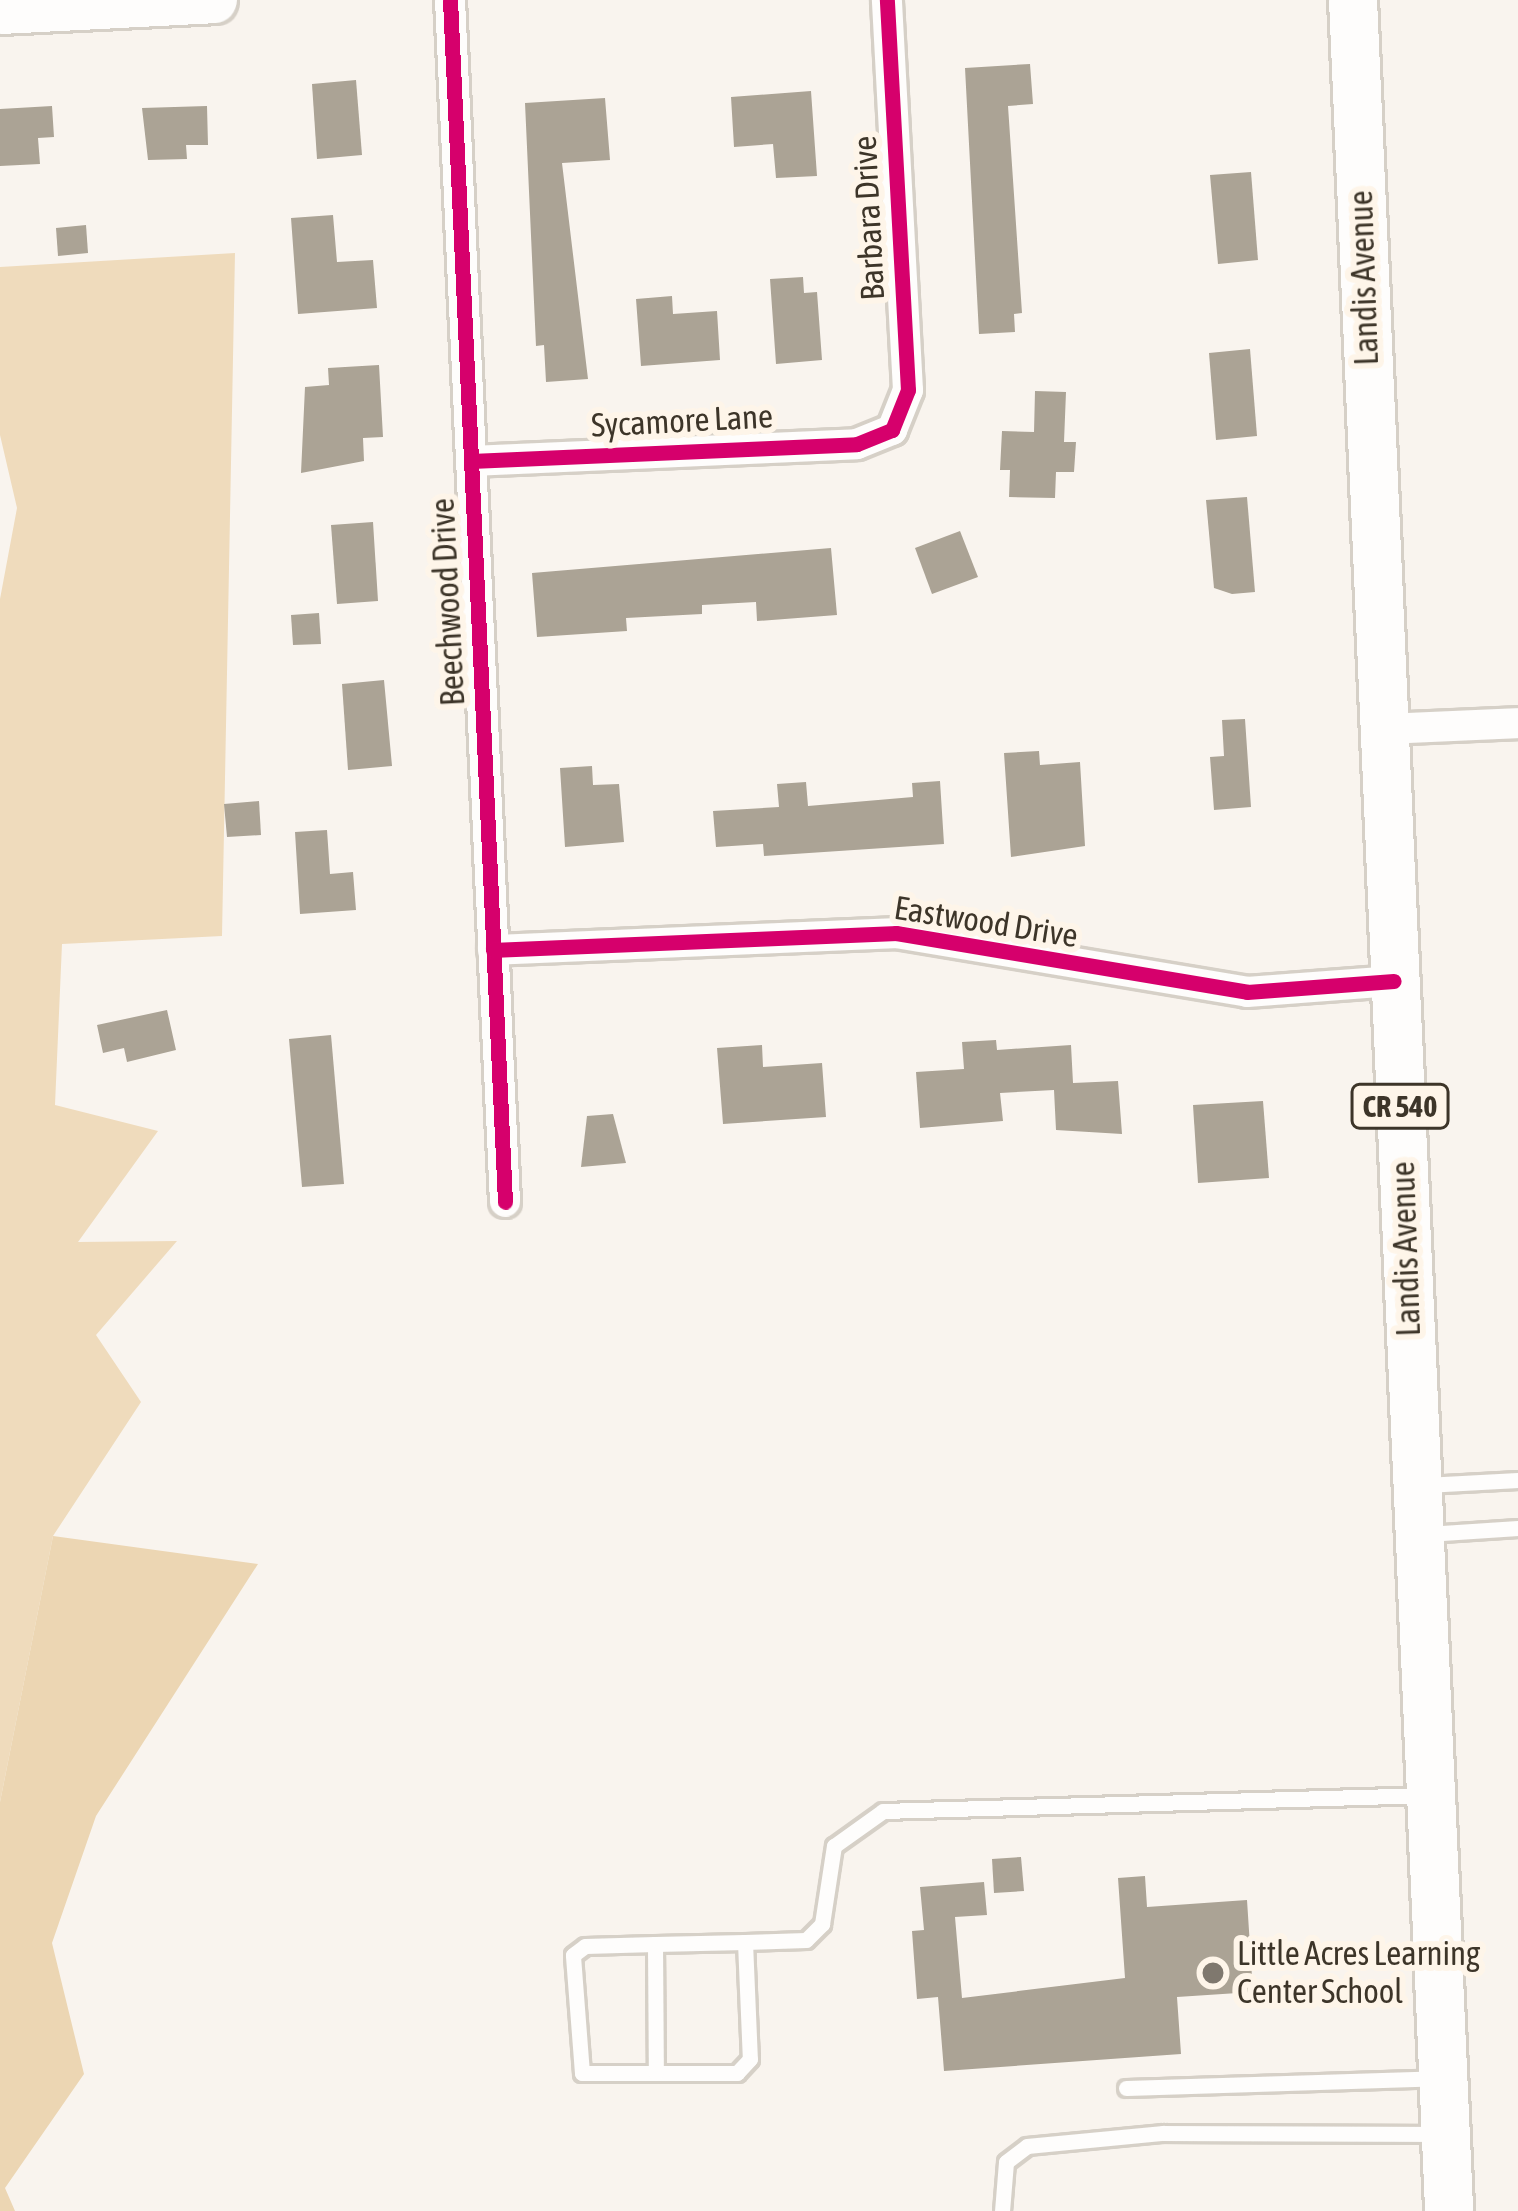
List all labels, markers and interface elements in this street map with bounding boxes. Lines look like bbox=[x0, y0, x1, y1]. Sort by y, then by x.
street label: Barbara Drive bbox=[845, 135, 893, 301]
street label: Landis Avenue bbox=[1341, 190, 1387, 366]
street label: Sycamore Lane bbox=[590, 396, 774, 446]
street label: Beechwood Drive bbox=[423, 497, 473, 707]
street label: Eastwood Drive bbox=[891, 888, 1081, 956]
road number: CR 540 bbox=[1349, 1082, 1451, 1130]
street label: Landis Avenue bbox=[1383, 1161, 1429, 1337]
place label: Little Acres Learning Center School bbox=[1237, 1934, 1480, 2012]
marker: Little Acres Learning Center School bbox=[1200, 1960, 1226, 1986]

